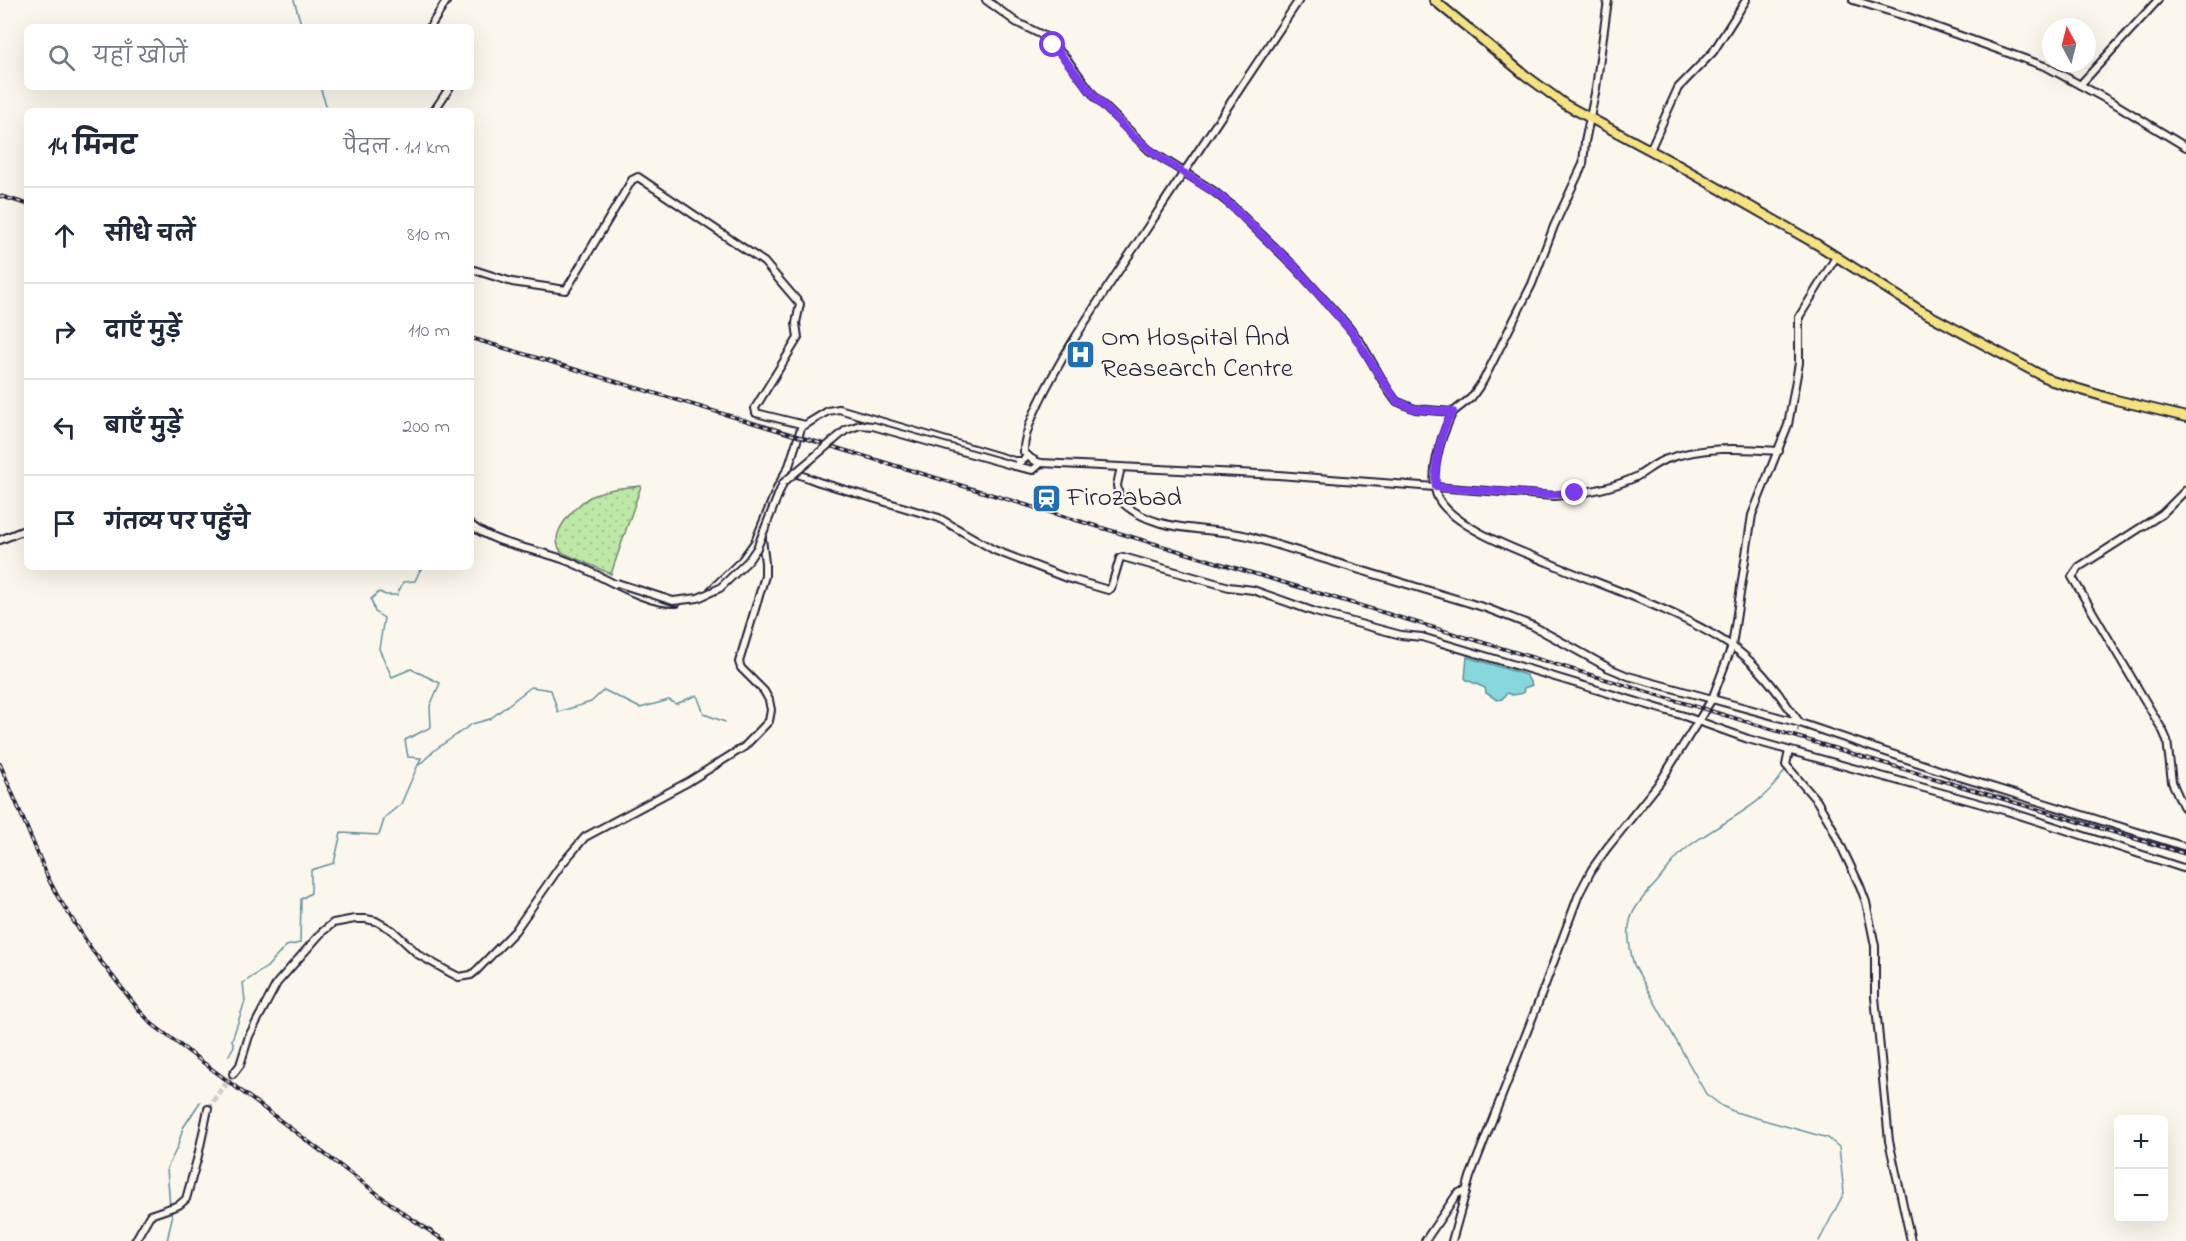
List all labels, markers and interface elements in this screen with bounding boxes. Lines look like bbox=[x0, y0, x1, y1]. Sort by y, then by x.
north arrow bbox=[2042, 18, 2096, 72]
search box bbox=[24, 24, 474, 90]
route start bbox=[1039, 31, 1065, 57]
icon: search bbox=[45, 41, 78, 74]
text: यहाँ खोजें bbox=[93, 42, 187, 74]
text: 14 मिनट bbox=[48, 129, 137, 167]
text: पैदल · 1.1 km bbox=[343, 134, 450, 163]
icon: ahead bbox=[48, 219, 81, 252]
text: सीधे चलें bbox=[105, 220, 195, 252]
text: 810 m bbox=[407, 221, 450, 250]
icon: right bbox=[48, 315, 81, 348]
text: दाएँ मुड़ें bbox=[105, 316, 181, 348]
text: 110 m bbox=[408, 317, 450, 346]
place label: Om Hospital And Reasearch Centre bbox=[1101, 319, 1294, 389]
hospital icon: Om Hospital And Reasearch Centre bbox=[1064, 338, 1096, 370]
icon: left bbox=[48, 411, 81, 444]
text: बाएँ मुड़ें bbox=[105, 412, 182, 444]
text: 200 m bbox=[402, 413, 450, 442]
place label: Firozabad bbox=[1066, 479, 1182, 518]
route end bbox=[1561, 479, 1587, 505]
station icon: Firozabad bbox=[1030, 482, 1062, 514]
icon: arrive bbox=[48, 507, 81, 540]
text: गंतव्य पर पहुँचे bbox=[105, 508, 250, 540]
map controls bbox=[2114, 1115, 2168, 1223]
button: + bbox=[2114, 1115, 2168, 1169]
button: − bbox=[2114, 1169, 2168, 1223]

